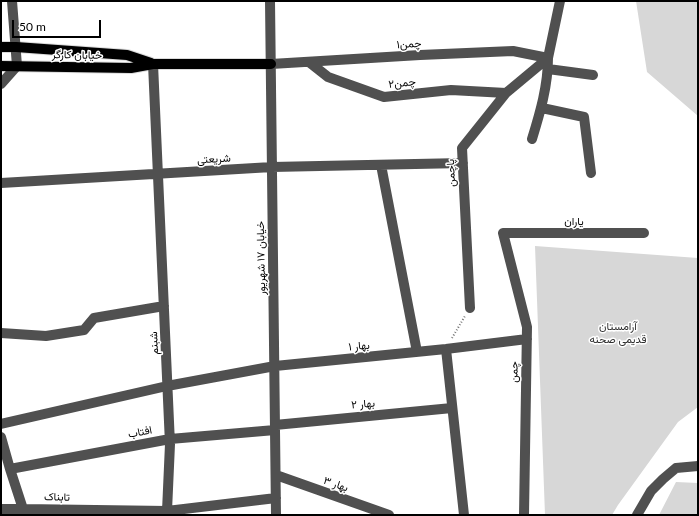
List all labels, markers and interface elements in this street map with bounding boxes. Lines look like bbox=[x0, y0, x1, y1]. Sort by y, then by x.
scale bar bbox=[14, 12, 103, 38]
text: 50 m bbox=[19, 19, 46, 34]
street label: چمن۱ bbox=[396, 37, 422, 51]
street label: خیابان کارگر bbox=[52, 48, 102, 62]
street label: چمن۲ bbox=[388, 75, 416, 91]
street label: شریعتی bbox=[197, 152, 231, 166]
street label: پاچمن bbox=[444, 159, 458, 187]
street label: یاران bbox=[564, 214, 584, 228]
street label: خیابان ۱۷ شهریور bbox=[254, 221, 268, 295]
park label: آرامستان قدیمی صحنه bbox=[590, 319, 646, 345]
street label: شبنم bbox=[147, 331, 161, 355]
street label: بهار ۱ bbox=[348, 338, 370, 354]
street label: چمن bbox=[507, 361, 521, 383]
street label: بهار ۲ bbox=[351, 396, 375, 412]
street label: افتاب bbox=[127, 423, 153, 441]
street label: بهار ۳ bbox=[322, 474, 350, 494]
street label: تابناک bbox=[44, 490, 70, 504]

